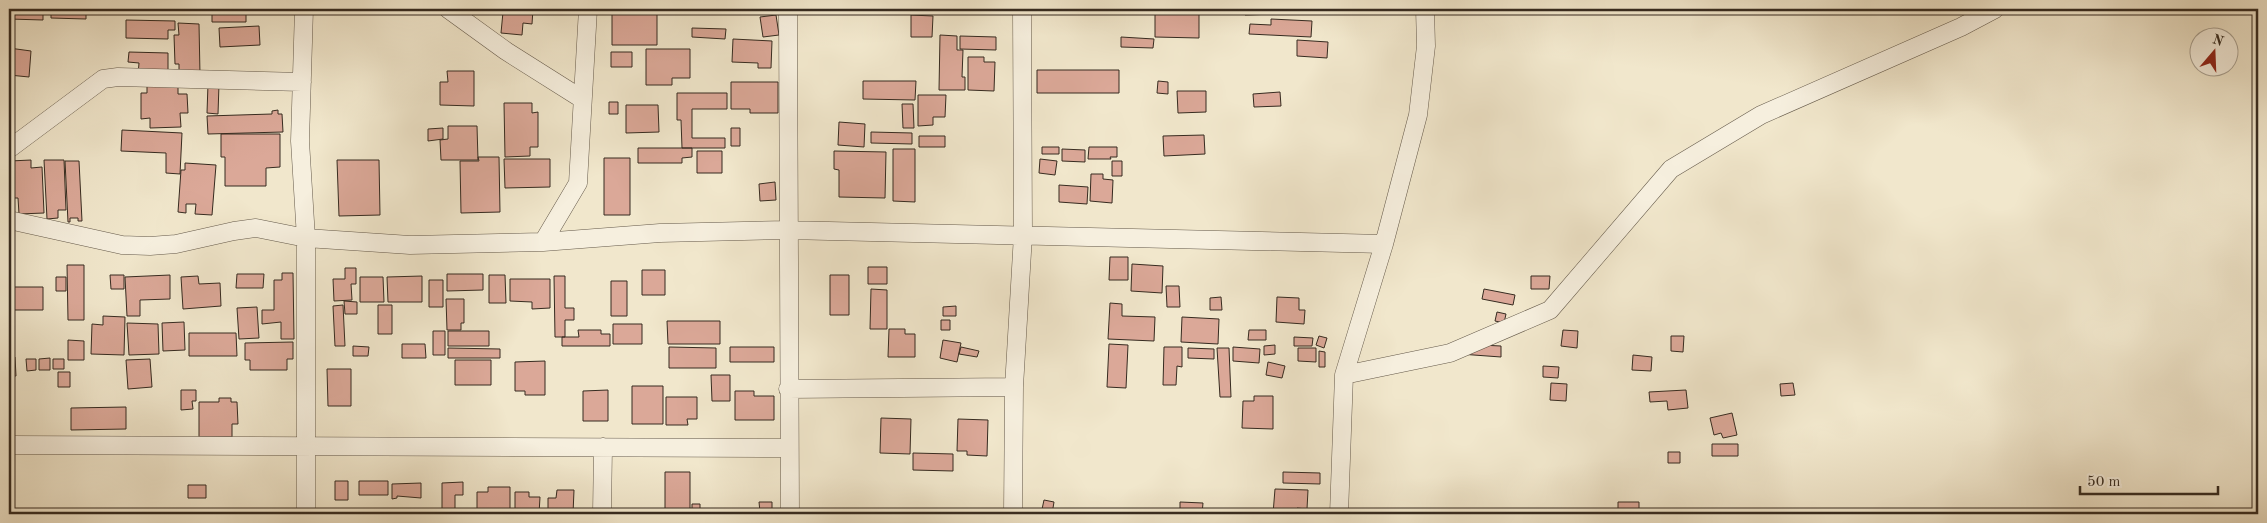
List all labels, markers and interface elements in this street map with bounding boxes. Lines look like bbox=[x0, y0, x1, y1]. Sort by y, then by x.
north arrow bbox=[2190, 28, 2240, 78]
text: N bbox=[2211, 32, 2226, 49]
scale bar bbox=[2080, 463, 2217, 495]
text: 50 m bbox=[2087, 475, 2121, 490]

